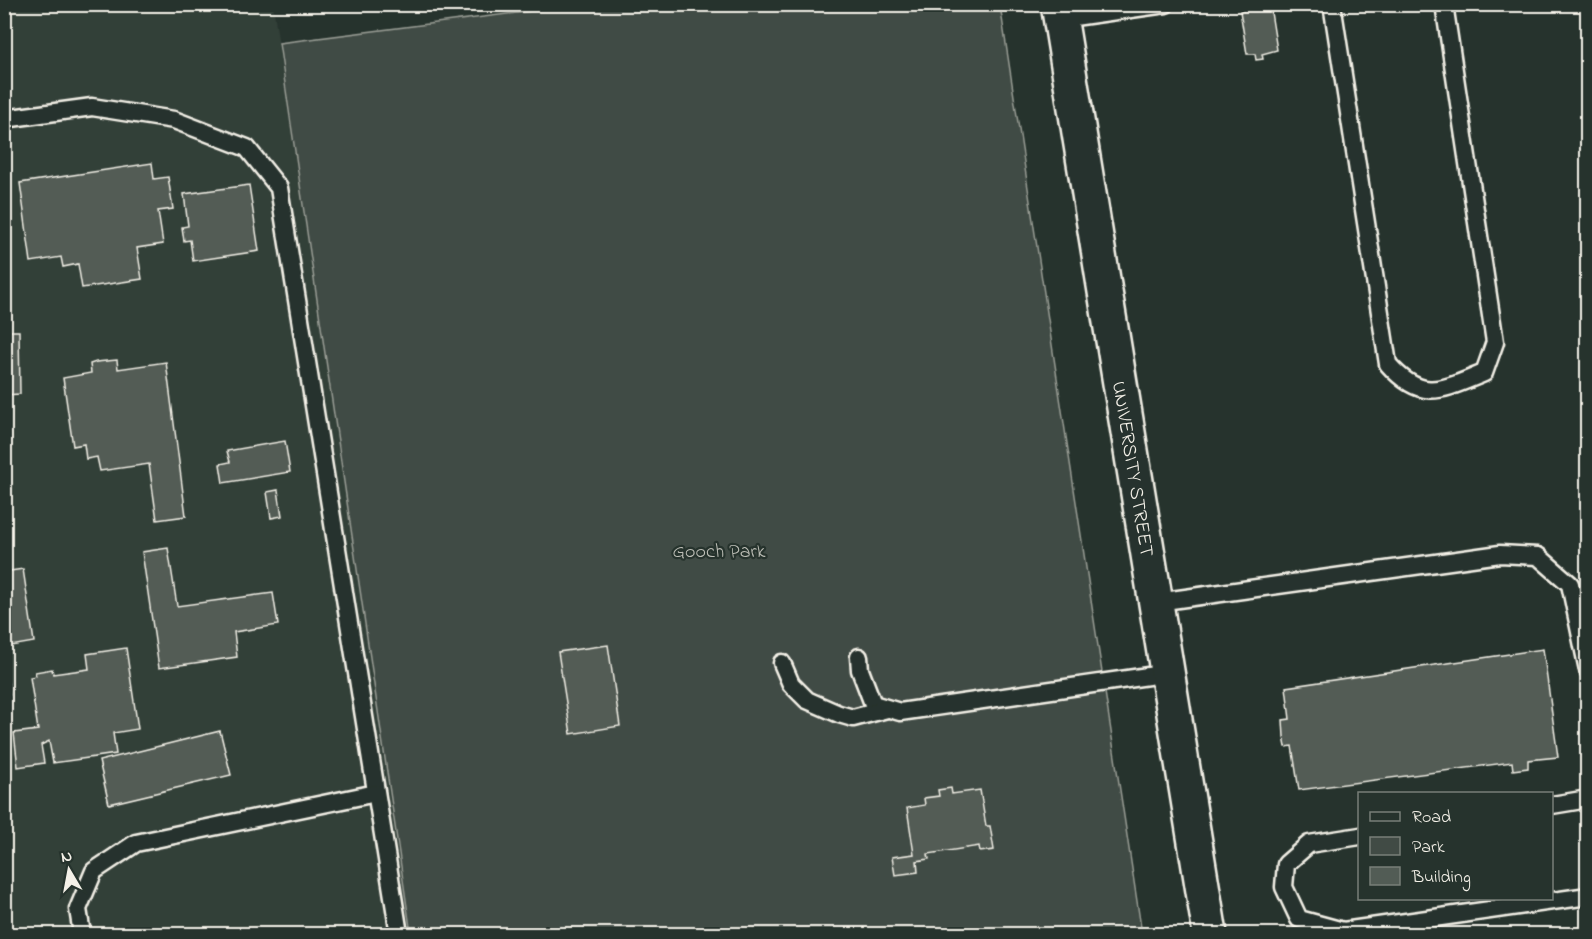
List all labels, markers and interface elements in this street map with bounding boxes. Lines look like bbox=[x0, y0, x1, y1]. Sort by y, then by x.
street label: UNIVERSITY STREET bbox=[1103, 379, 1160, 559]
park label: Gooch Park bbox=[673, 538, 766, 567]
legend bbox=[1358, 792, 1553, 900]
text: Road bbox=[1412, 805, 1451, 831]
text: Park bbox=[1412, 835, 1445, 861]
north arrow bbox=[39, 840, 99, 900]
text: N bbox=[59, 844, 74, 870]
text: Building bbox=[1411, 865, 1471, 892]

